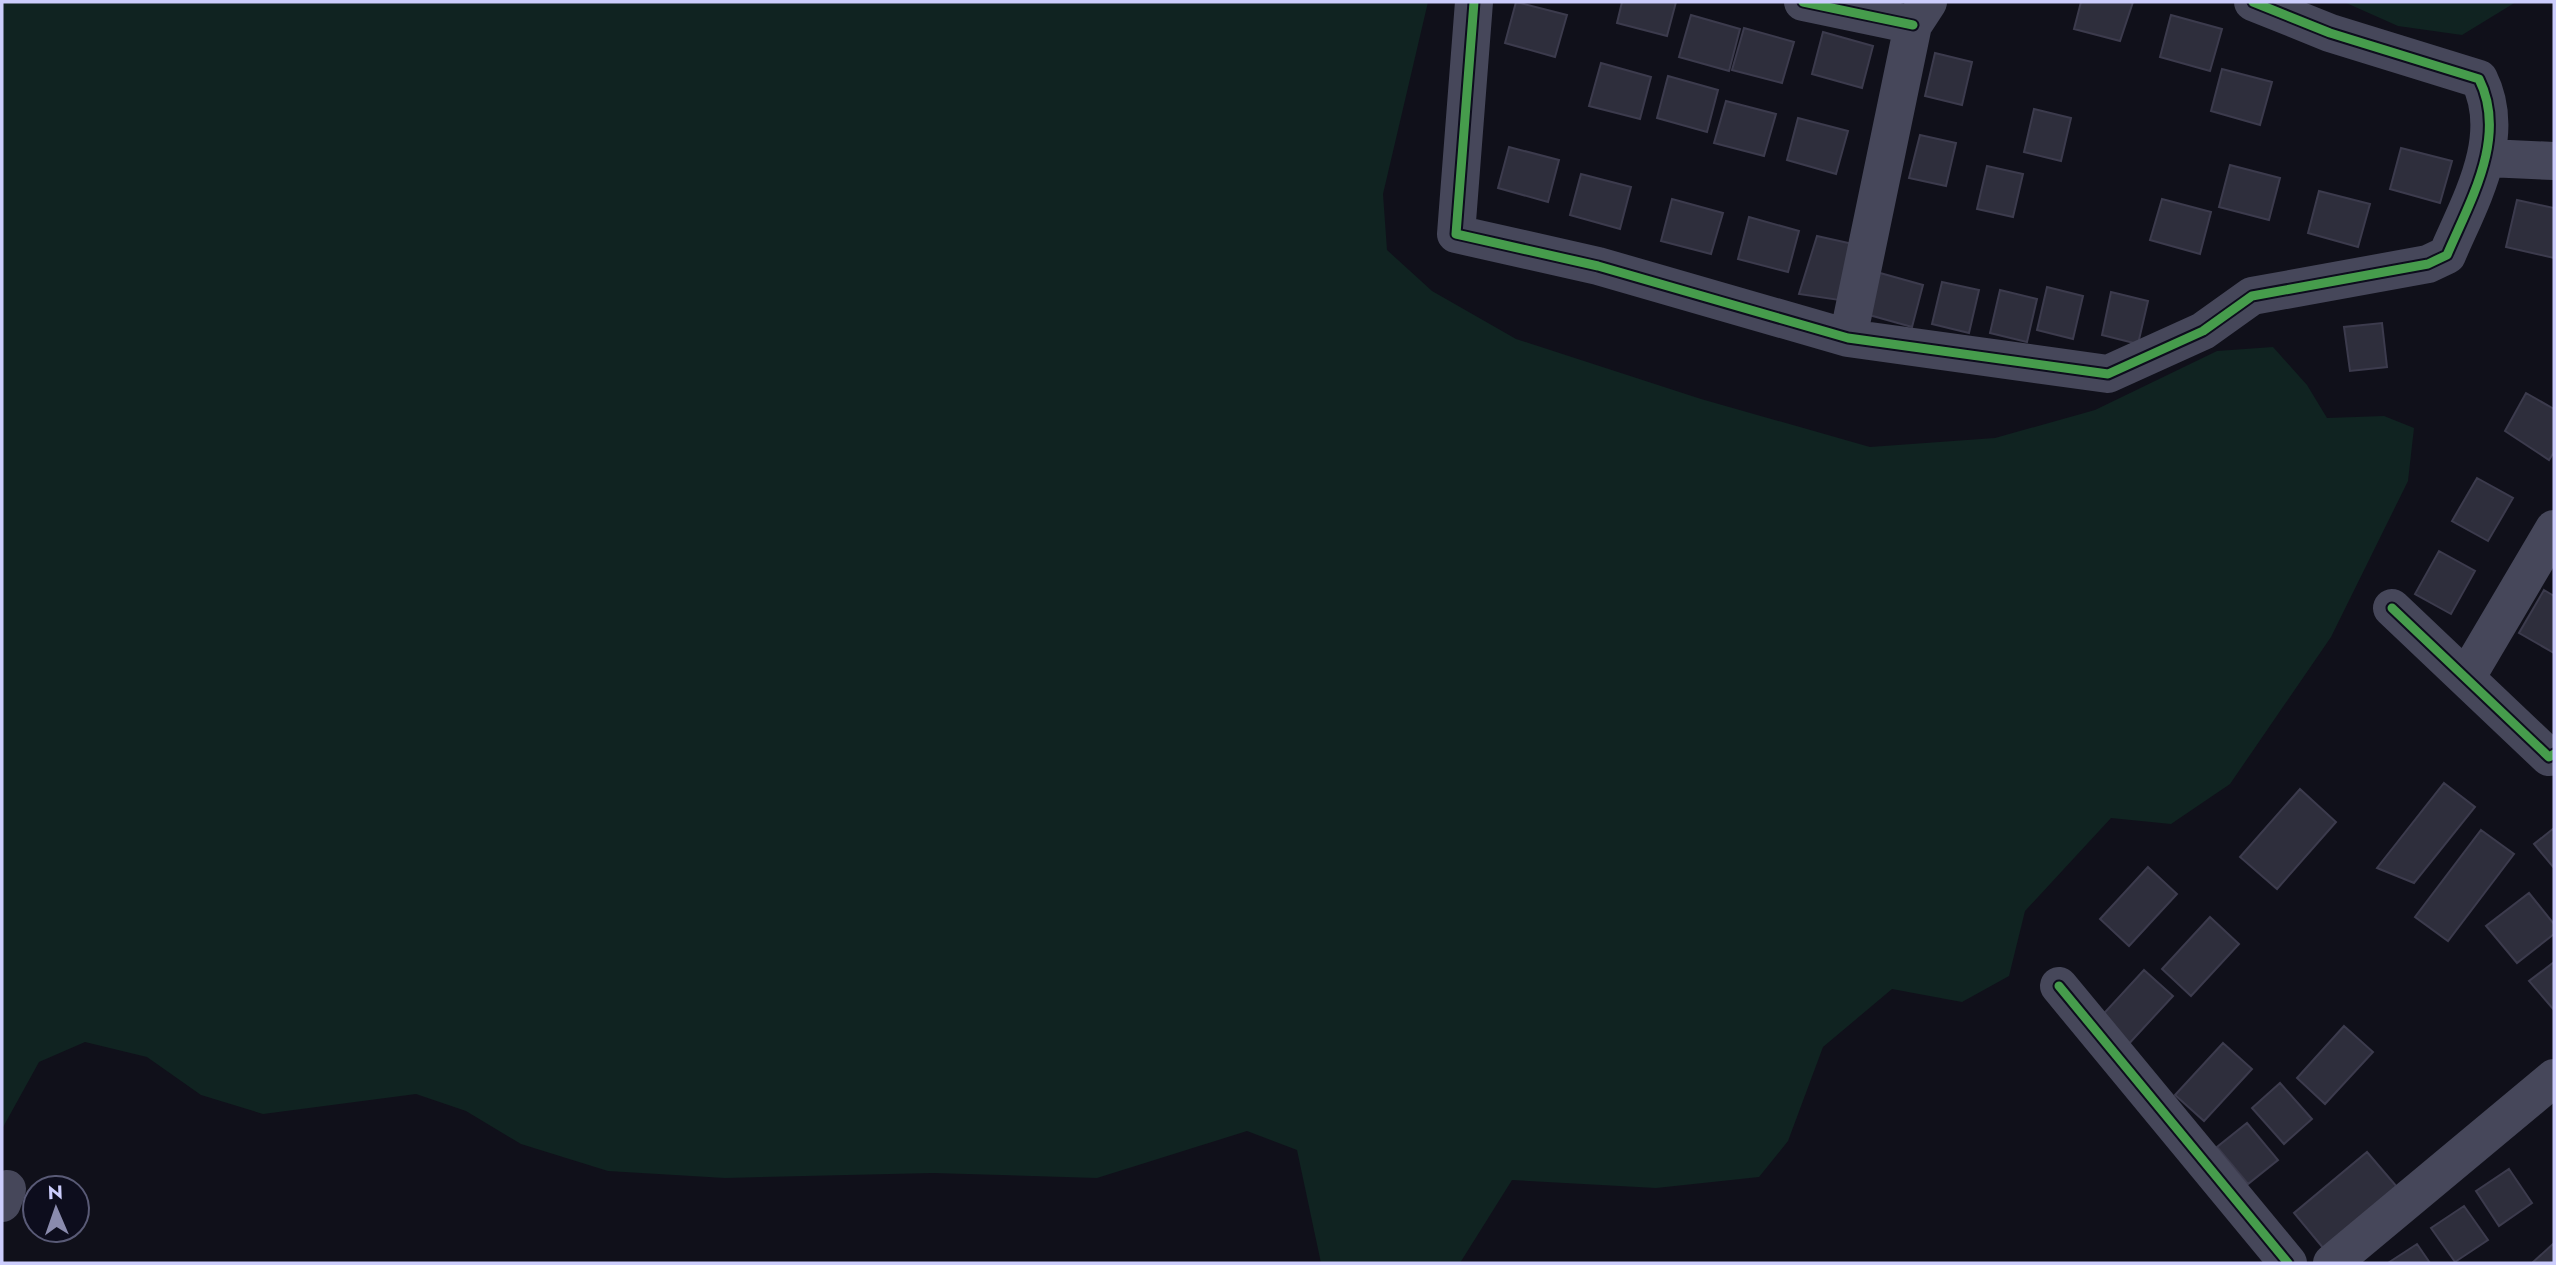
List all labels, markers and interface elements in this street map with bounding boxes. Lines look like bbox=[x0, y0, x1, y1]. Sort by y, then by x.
north arrow bbox=[21, 1174, 91, 1244]
text: N bbox=[47, 1179, 63, 1206]

